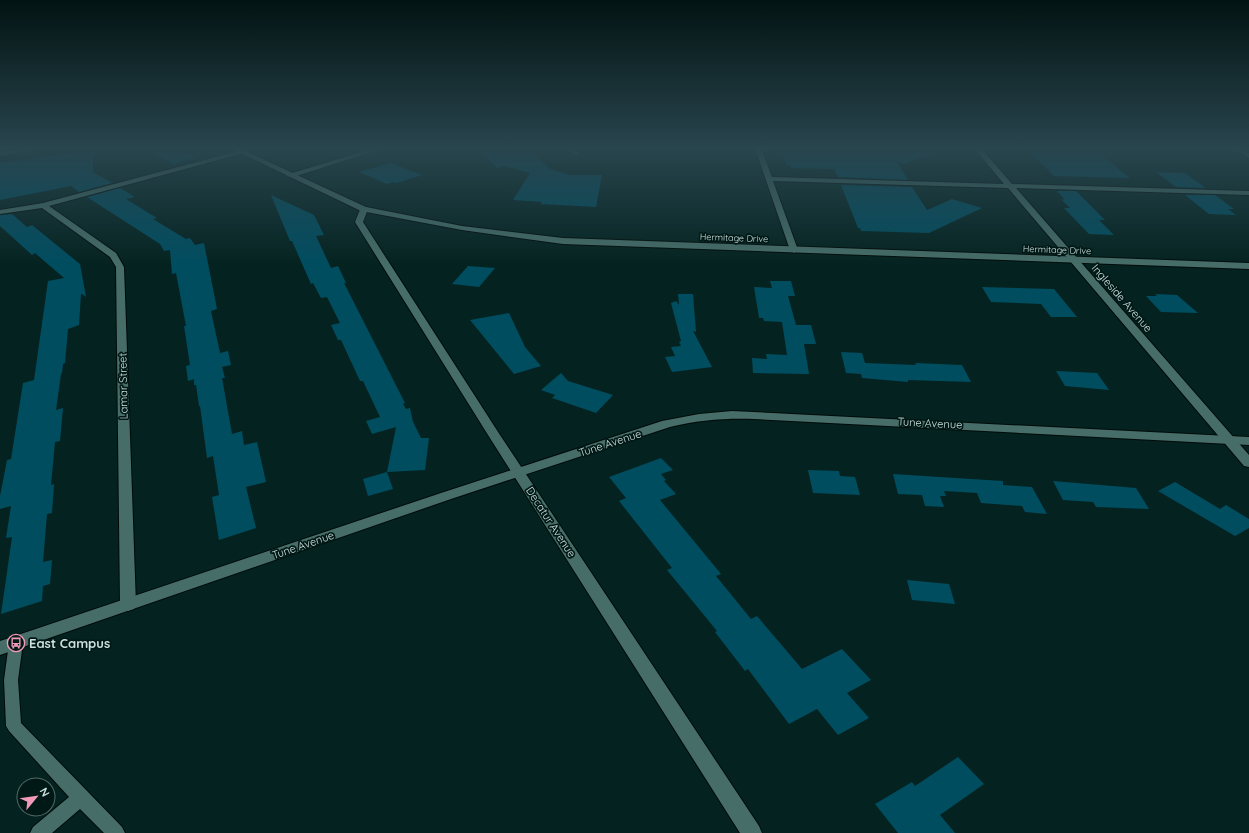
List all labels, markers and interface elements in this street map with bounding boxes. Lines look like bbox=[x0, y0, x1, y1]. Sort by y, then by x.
street label: Hermitage Drive bbox=[700, 231, 768, 244]
street label: Hermitage Drive bbox=[1023, 243, 1091, 256]
street label: Ingleside Avenue bbox=[1089, 261, 1155, 335]
street label: Lamar Street bbox=[115, 352, 131, 419]
street label: Tune Avenue bbox=[897, 414, 963, 432]
street label: Tune Avenue bbox=[577, 426, 643, 460]
street label: Decatur Avenue bbox=[523, 484, 579, 560]
street label: Tune Avenue bbox=[270, 528, 336, 562]
bus stop icon: East Campus bbox=[6, 633, 26, 653]
place label: East Campus bbox=[29, 635, 110, 651]
north arrow bbox=[16, 777, 56, 817]
text: N bbox=[37, 785, 53, 799]

